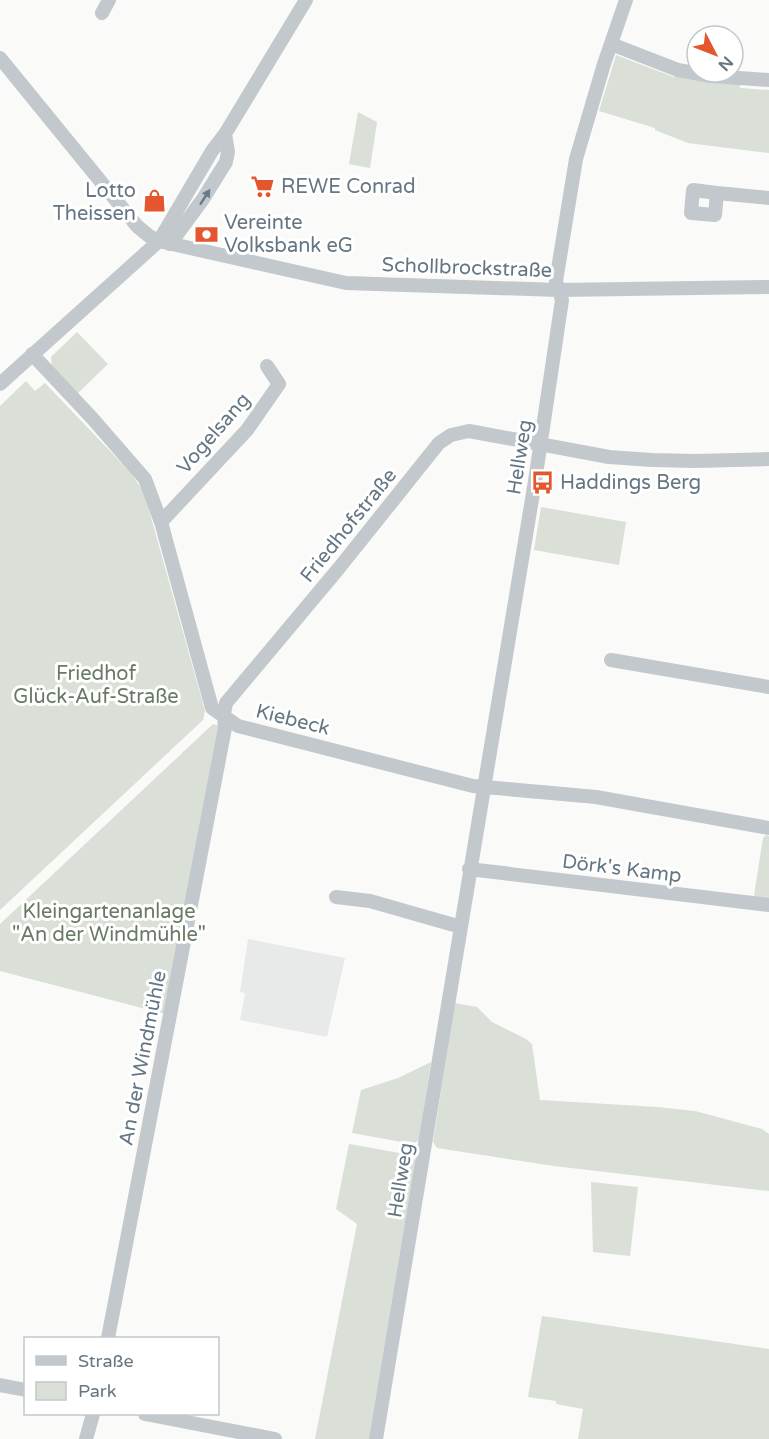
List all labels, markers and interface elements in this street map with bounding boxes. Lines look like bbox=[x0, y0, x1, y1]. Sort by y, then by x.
north arrow bbox=[685, 24, 745, 84]
text: N bbox=[714, 52, 737, 75]
supermarket icon: REWE Conrad bbox=[250, 173, 276, 199]
place label: REWE Conrad bbox=[281, 175, 416, 199]
place label: Lotto Theissen bbox=[53, 179, 136, 226]
shop icon: Lotto Theissen bbox=[141, 188, 167, 214]
one-way arrow bbox=[199, 188, 210, 205]
place label: Vereinte Volksbank eG bbox=[224, 211, 353, 258]
bank icon: Vereinte Volksbank eG bbox=[193, 221, 219, 247]
street label: Schollbrockstraße bbox=[381, 253, 553, 283]
street label: Vogelsang bbox=[172, 388, 255, 479]
street label: Hellweg bbox=[502, 418, 538, 496]
street label: Friedhofstraße bbox=[296, 464, 402, 587]
bus stop icon: Haddings Berg bbox=[529, 469, 555, 495]
place label: Haddings Berg bbox=[560, 471, 701, 495]
park label: Friedhof Glück-Auf-Straße bbox=[13, 662, 179, 709]
street label: Kiebeck bbox=[253, 699, 332, 741]
street label: Dörk's Kamp bbox=[561, 850, 683, 888]
park label: Kleingartenanlage "An der Windmühle" bbox=[12, 900, 206, 947]
street label: An der Windmühle bbox=[114, 969, 172, 1148]
street label: Hellweg bbox=[383, 1141, 419, 1219]
legend bbox=[24, 1337, 219, 1415]
text: Straße bbox=[78, 1350, 134, 1372]
text: Park bbox=[78, 1380, 117, 1402]

